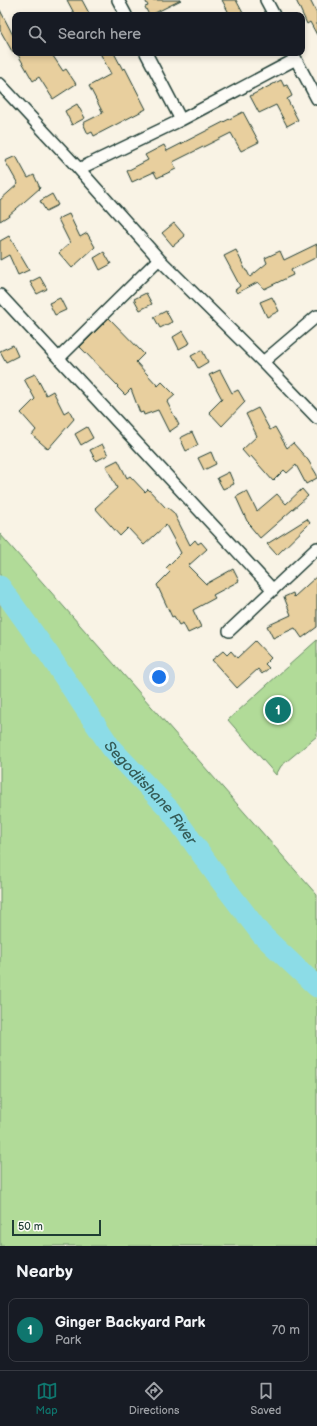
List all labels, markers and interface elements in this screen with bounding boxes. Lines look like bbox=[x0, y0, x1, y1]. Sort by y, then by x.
search box bbox=[12, 12, 305, 56]
icon: search bbox=[26, 23, 48, 45]
text: Search here bbox=[58, 25, 141, 44]
your location bbox=[149, 667, 169, 687]
pin: 1 bbox=[265, 695, 291, 725]
water label: Segoditshane River bbox=[100, 737, 202, 849]
scale bar bbox=[12, 1218, 101, 1237]
text: 50 m bbox=[18, 1220, 43, 1233]
text: Nearby bbox=[16, 1262, 73, 1282]
text: Ginger Backyard Park bbox=[55, 1313, 205, 1332]
text: 1 bbox=[27, 1322, 33, 1338]
text: 70 m bbox=[272, 1322, 300, 1338]
text: Park bbox=[55, 1332, 81, 1348]
tab: Map bbox=[36, 1380, 58, 1417]
tab: Directions bbox=[129, 1380, 179, 1417]
tab: Saved bbox=[251, 1380, 281, 1417]

